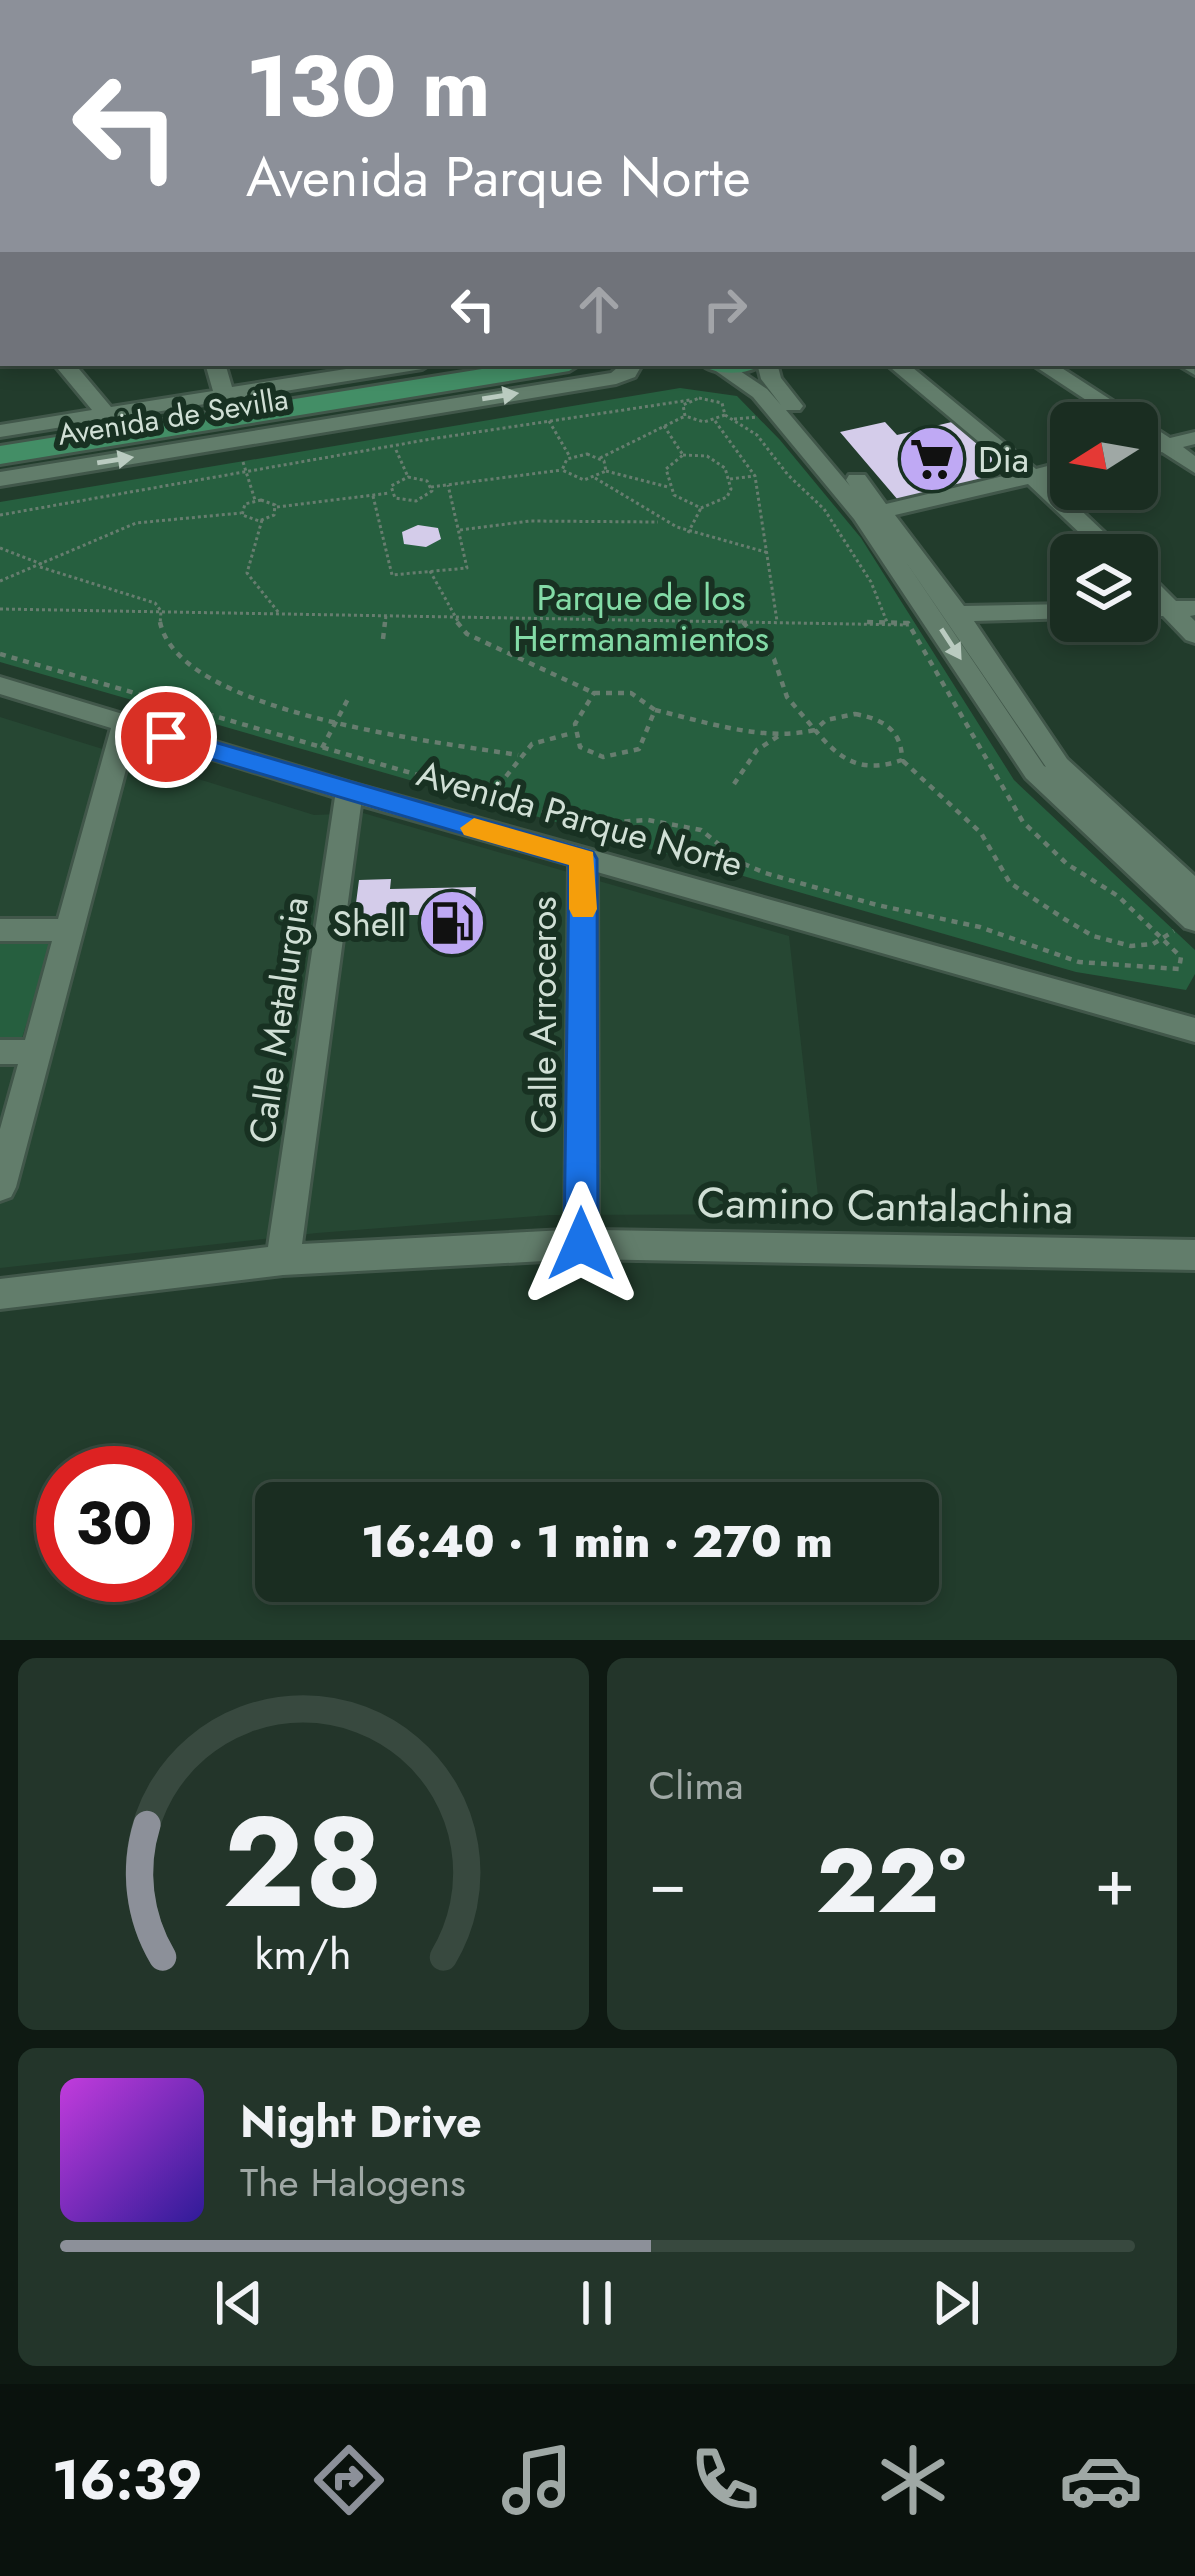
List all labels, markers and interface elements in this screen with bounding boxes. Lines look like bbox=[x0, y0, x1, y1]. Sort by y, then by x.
text: 130 m bbox=[246, 26, 491, 148]
icon: left bbox=[48, 48, 204, 204]
text: Avenida Parque Norte bbox=[246, 138, 750, 216]
icon: left bbox=[440, 276, 506, 342]
icon: ahead bbox=[566, 276, 632, 342]
icon: right bbox=[692, 276, 758, 342]
street label: Avenida de Sevilla bbox=[55, 377, 291, 456]
one-way arrow bbox=[482, 387, 519, 406]
north arrow bbox=[1050, 402, 1158, 510]
map controls bbox=[1050, 402, 1158, 642]
supermarket icon: Dia bbox=[897, 424, 967, 494]
place label: Dia bbox=[978, 433, 1029, 485]
one-way arrow bbox=[97, 451, 135, 469]
button: layers bbox=[1050, 534, 1158, 642]
park label: Parque de los Hermanamientos bbox=[513, 571, 769, 664]
one-way arrow bbox=[939, 627, 961, 660]
pin bbox=[115, 686, 217, 788]
icon: arrive bbox=[133, 704, 199, 770]
street label: Avenida Parque Norte bbox=[411, 747, 749, 889]
fuel station icon: Shell bbox=[417, 888, 487, 958]
street label: Calle Metalurgia bbox=[235, 894, 321, 1146]
street label: Calle Arroceros bbox=[517, 896, 569, 1134]
place label: Shell bbox=[332, 897, 406, 949]
street label: Camino Cantalachina bbox=[696, 1172, 1074, 1239]
position arrow bbox=[518, 1181, 644, 1307]
speed limit sign: 30 bbox=[36, 1446, 192, 1602]
text: 16:40 · 1 min · 270 m bbox=[361, 1509, 833, 1574]
text: Clima bbox=[649, 1757, 744, 1814]
text: 28 bbox=[223, 1772, 383, 1953]
text: 22° bbox=[816, 1816, 966, 1946]
text: − bbox=[649, 1834, 687, 1930]
text: + bbox=[1094, 1834, 1135, 1930]
text: km/h bbox=[255, 1923, 352, 1985]
text: Night Drive bbox=[240, 2089, 482, 2154]
text: The Halogens bbox=[240, 2154, 466, 2211]
icon: previous bbox=[206, 2270, 272, 2336]
icon: pause bbox=[564, 2270, 630, 2336]
icon: next bbox=[923, 2270, 989, 2336]
icon: directions bbox=[307, 2438, 391, 2522]
icon: music bbox=[495, 2438, 579, 2522]
icon: phone bbox=[683, 2438, 767, 2522]
icon: climate bbox=[871, 2438, 955, 2522]
icon: car bbox=[1059, 2438, 1143, 2522]
text: 16:39 bbox=[52, 2441, 203, 2519]

